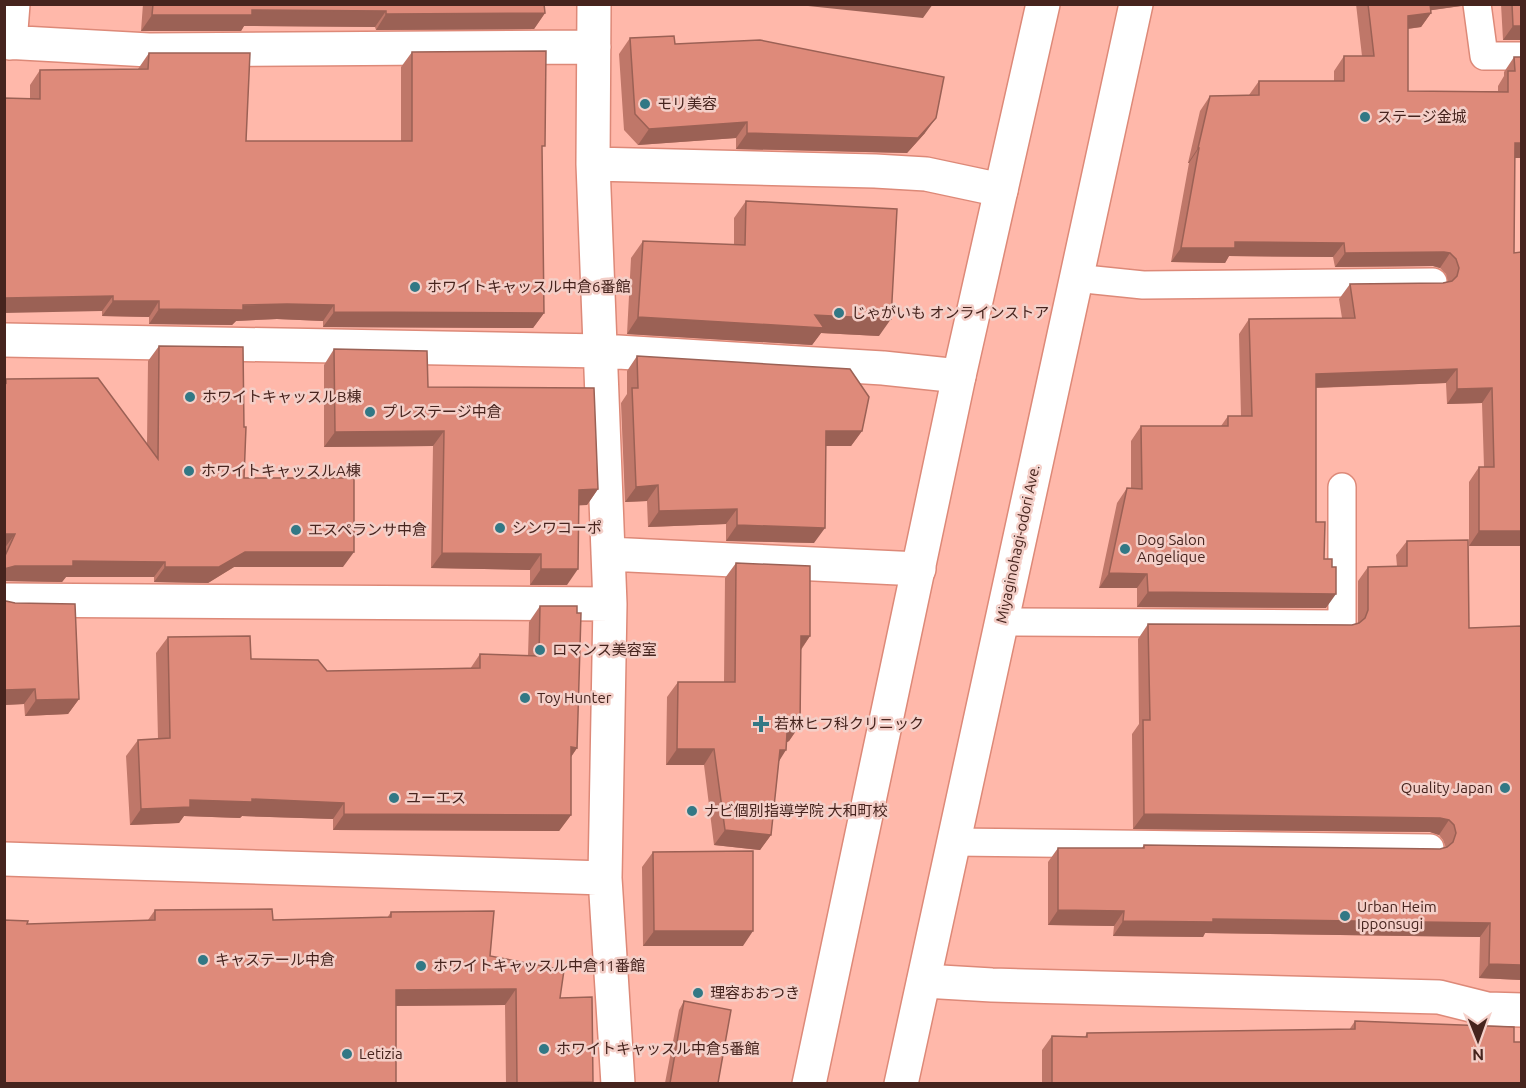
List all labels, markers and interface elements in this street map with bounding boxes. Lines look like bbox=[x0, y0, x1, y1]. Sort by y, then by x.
place label: モリ美容 bbox=[657, 95, 717, 112]
marker: モリ美容 bbox=[638, 97, 652, 111]
place label: ステージ金城 bbox=[1377, 108, 1467, 125]
marker: ステージ金城 bbox=[1358, 110, 1372, 124]
place label: ホワイトキャッスル中倉6番館 bbox=[427, 278, 630, 295]
marker: ホワイトキャッスル中倉6番館 bbox=[408, 280, 422, 294]
place label: じゃがいも オンラインストア bbox=[851, 304, 1049, 321]
marker: じゃがいも オンラインストア bbox=[832, 306, 846, 320]
place label: ホワイトキャッスルB棟 bbox=[202, 388, 362, 405]
marker: ホワイトキャッスルB棟 bbox=[183, 390, 197, 404]
place label: プレステージ中倉 bbox=[382, 403, 502, 420]
marker: プレステージ中倉 bbox=[363, 405, 377, 419]
place label: ホワイトキャッスルA棟 bbox=[201, 462, 361, 479]
street label: Miyaginohagi-odori Ave. bbox=[992, 463, 1043, 625]
marker: ホワイトキャッスルA棟 bbox=[182, 464, 196, 478]
place label: シンワコーポ bbox=[512, 519, 602, 536]
place label: エスペランサ中倉 bbox=[308, 521, 427, 538]
marker: シンワコーポ bbox=[493, 521, 507, 535]
marker: エスペランサ中倉 bbox=[289, 523, 303, 537]
place label: Dog Salon Angelique bbox=[1137, 531, 1205, 565]
marker: Dog Salon Angelique bbox=[1118, 542, 1132, 556]
place label: ロマンス美容室 bbox=[552, 641, 657, 658]
marker: ロマンス美容室 bbox=[533, 643, 547, 657]
place label: Toy Hunter bbox=[537, 689, 612, 706]
marker: Toy Hunter bbox=[518, 691, 532, 705]
marker: 若林ヒフ科クリニック bbox=[752, 715, 770, 733]
place label: 若林ヒフ科クリニック bbox=[774, 715, 924, 732]
place label: Quality Japan bbox=[1401, 779, 1493, 796]
marker: Quality Japan bbox=[1498, 781, 1512, 795]
place label: ユーエス bbox=[406, 789, 466, 806]
marker: ユーエス bbox=[387, 791, 401, 805]
place label: ナビ個別指導学院 大和町校 bbox=[704, 802, 887, 819]
marker: ナビ個別指導学院 大和町校 bbox=[685, 804, 699, 818]
place label: Urban Heim Ipponsugi bbox=[1357, 898, 1437, 932]
marker: Urban Heim Ipponsugi bbox=[1338, 909, 1352, 923]
place label: キャステール中倉 bbox=[215, 951, 335, 968]
marker: キャステール中倉 bbox=[196, 953, 210, 967]
place label: ホワイトキャッスル中倉11番館 bbox=[433, 957, 645, 974]
marker: ホワイトキャッスル中倉11番館 bbox=[414, 959, 428, 973]
place label: 理容おおつき bbox=[710, 984, 800, 1001]
marker: 理容おおつき bbox=[691, 986, 705, 1000]
north arrow bbox=[1448, 1010, 1508, 1070]
place label: ホワイトキャッスル中倉5番館 bbox=[556, 1040, 759, 1057]
marker: ホワイトキャッスル中倉5番館 bbox=[537, 1042, 551, 1056]
place label: Letizia bbox=[359, 1045, 403, 1062]
text: N bbox=[1472, 1046, 1484, 1064]
marker: Letizia bbox=[340, 1047, 354, 1061]

